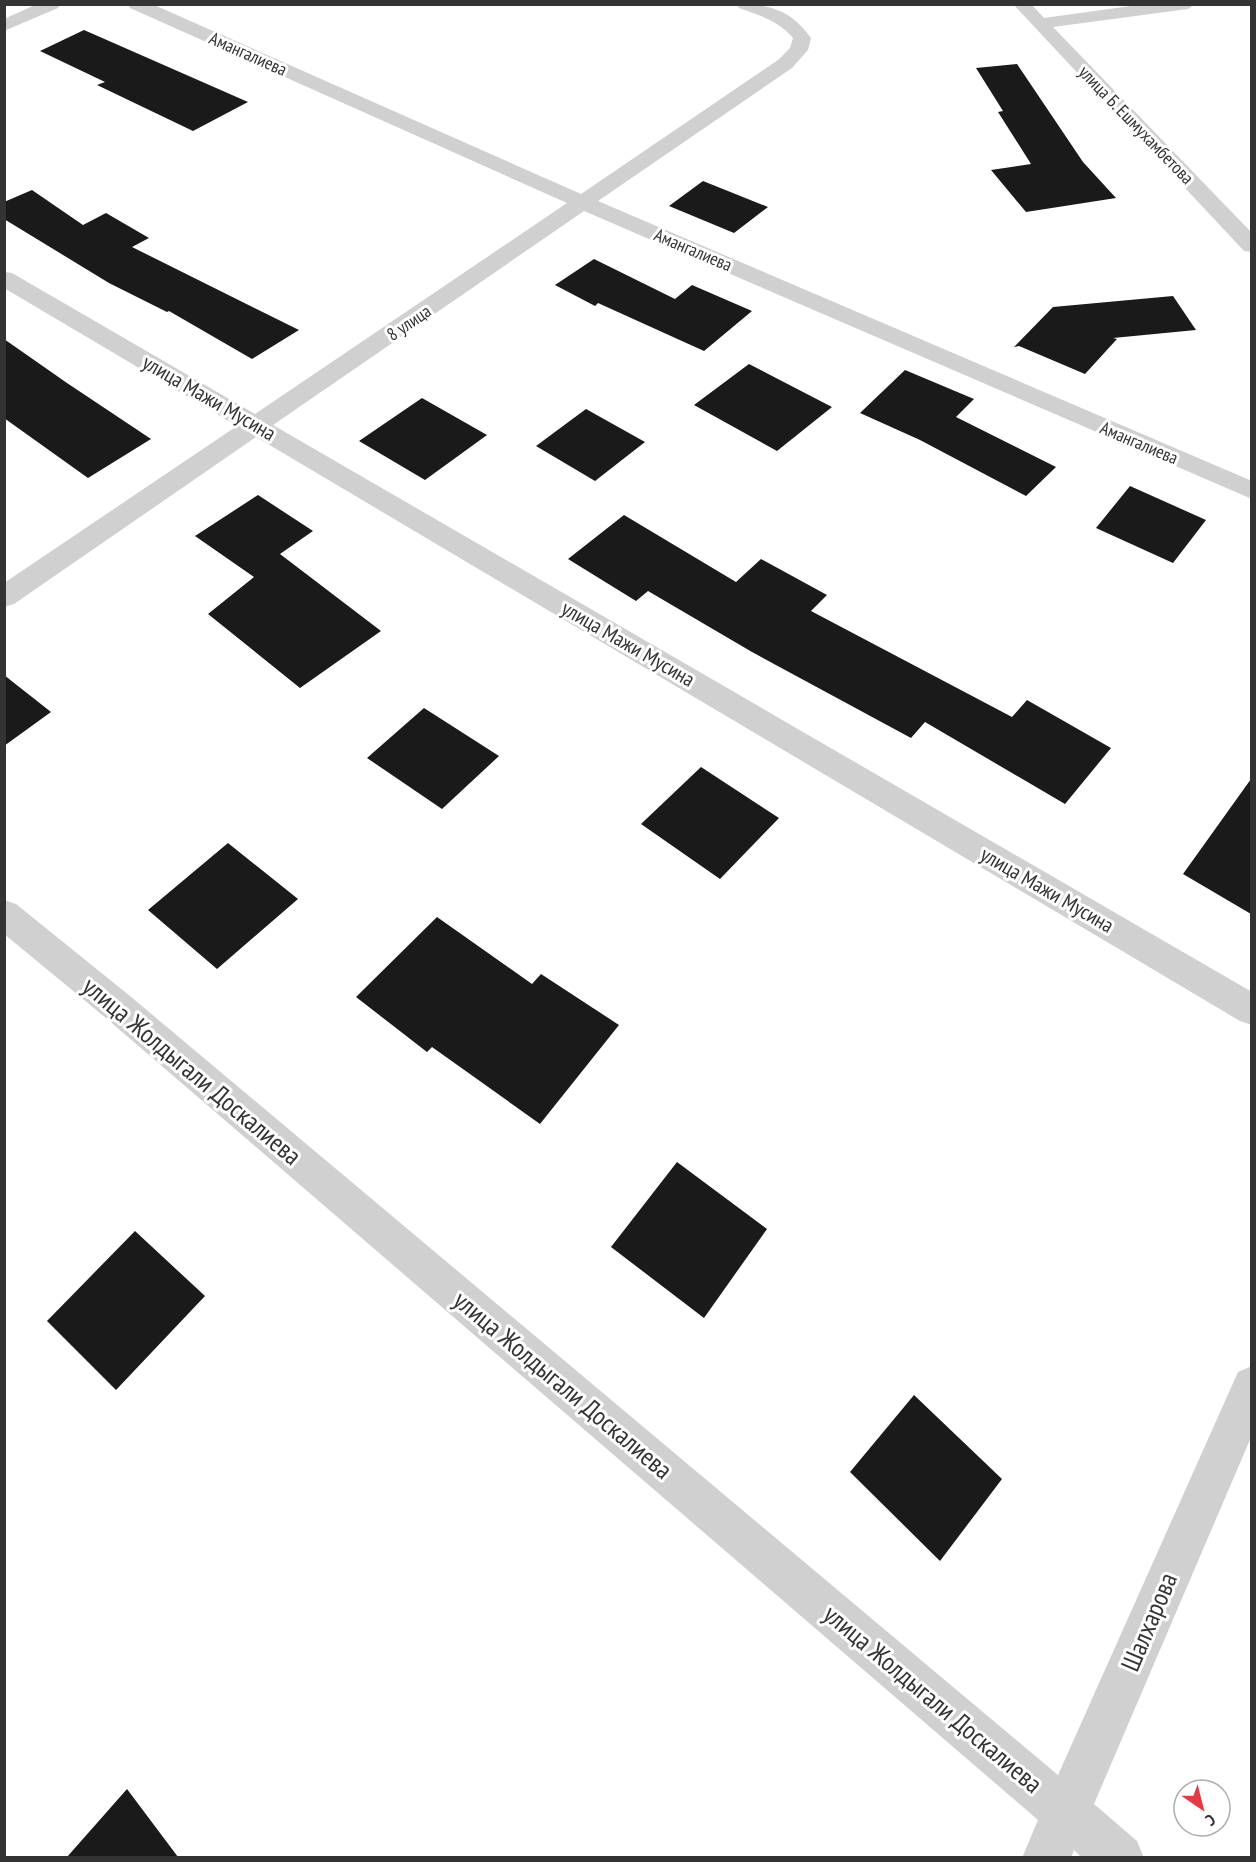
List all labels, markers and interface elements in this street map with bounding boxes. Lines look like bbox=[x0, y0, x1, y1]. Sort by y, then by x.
street label: Амангалиева bbox=[206, 26, 291, 81]
street label: улица Б. Ешмухамбетова bbox=[1074, 60, 1199, 189]
street label: Амангалиева bbox=[651, 223, 736, 276]
street label: 8 улица bbox=[382, 299, 435, 346]
street label: улица Мажи Мусина bbox=[138, 348, 281, 447]
street label: Амангалиева bbox=[1097, 416, 1182, 469]
street label: улица Мажи Мусина bbox=[557, 594, 700, 693]
street label: улица Мажи Мусина bbox=[976, 840, 1119, 939]
street label: улица Жолдыгали Доскалиева bbox=[76, 969, 309, 1172]
street label: улица Жолдыгали Доскалиева bbox=[447, 1283, 680, 1486]
street label: Шалхарова bbox=[1113, 1568, 1184, 1676]
street label: улица Жолдыгали Доскалиева bbox=[817, 1597, 1050, 1800]
north arrow bbox=[1172, 1778, 1232, 1838]
text: С bbox=[1201, 1810, 1219, 1831]

